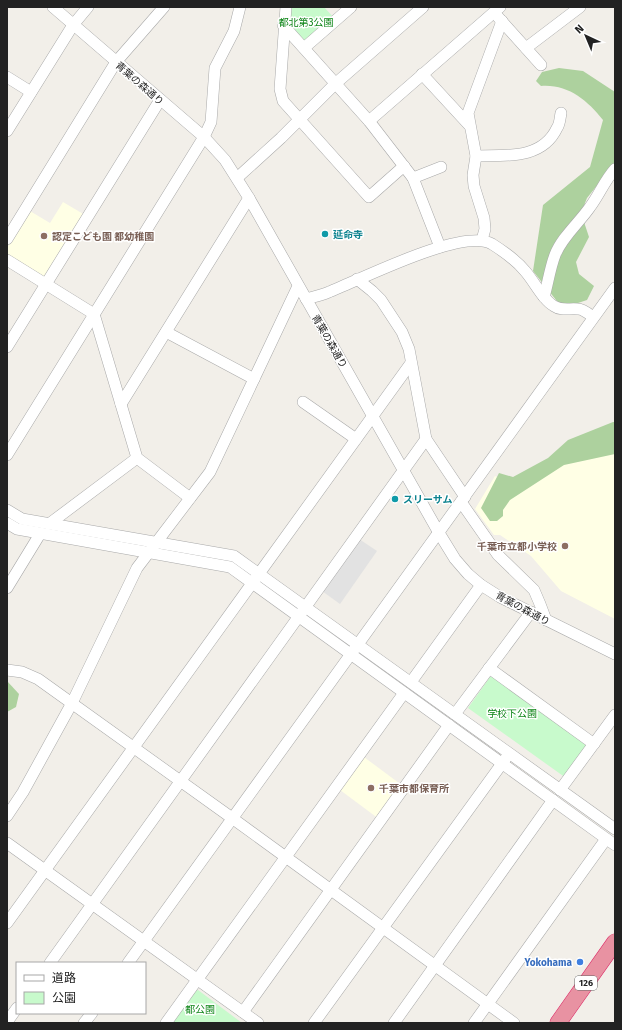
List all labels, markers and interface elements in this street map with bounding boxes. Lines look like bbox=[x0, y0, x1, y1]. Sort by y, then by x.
north arrow bbox=[566, 16, 606, 56]
park label: 都北第3公園 bbox=[279, 17, 334, 29]
text: N bbox=[572, 22, 587, 36]
street label: 青葉の森通り bbox=[113, 60, 166, 108]
marker: 延命寺 bbox=[320, 229, 330, 239]
place label: 延命寺 bbox=[333, 229, 363, 241]
marker: 認定こども園 都幼稚園 bbox=[39, 231, 49, 241]
place label: 認定こども園 都幼稚園 bbox=[52, 231, 154, 243]
street label: 青葉の森通り bbox=[309, 313, 349, 370]
marker: スリーサム bbox=[390, 494, 400, 504]
place label: スリーサム bbox=[403, 494, 453, 506]
place label: 千葉市立都小学校 bbox=[477, 541, 557, 553]
marker: 千葉市立都小学校 bbox=[560, 541, 570, 551]
street label: 青葉の森通り bbox=[493, 590, 552, 628]
park label: 学校下公園 bbox=[487, 708, 537, 720]
marker: 千葉市都保育所 bbox=[366, 783, 376, 793]
place label: 千葉市都保育所 bbox=[379, 783, 449, 795]
place label: Yokohama bbox=[523, 957, 573, 969]
marker: Yokohama bbox=[575, 957, 585, 967]
legend bbox=[16, 962, 146, 1014]
text: 道路 bbox=[52, 971, 76, 985]
road number: 126 bbox=[575, 976, 597, 990]
text: 公園 bbox=[52, 991, 76, 1005]
park label: 都公園 bbox=[185, 1004, 215, 1016]

